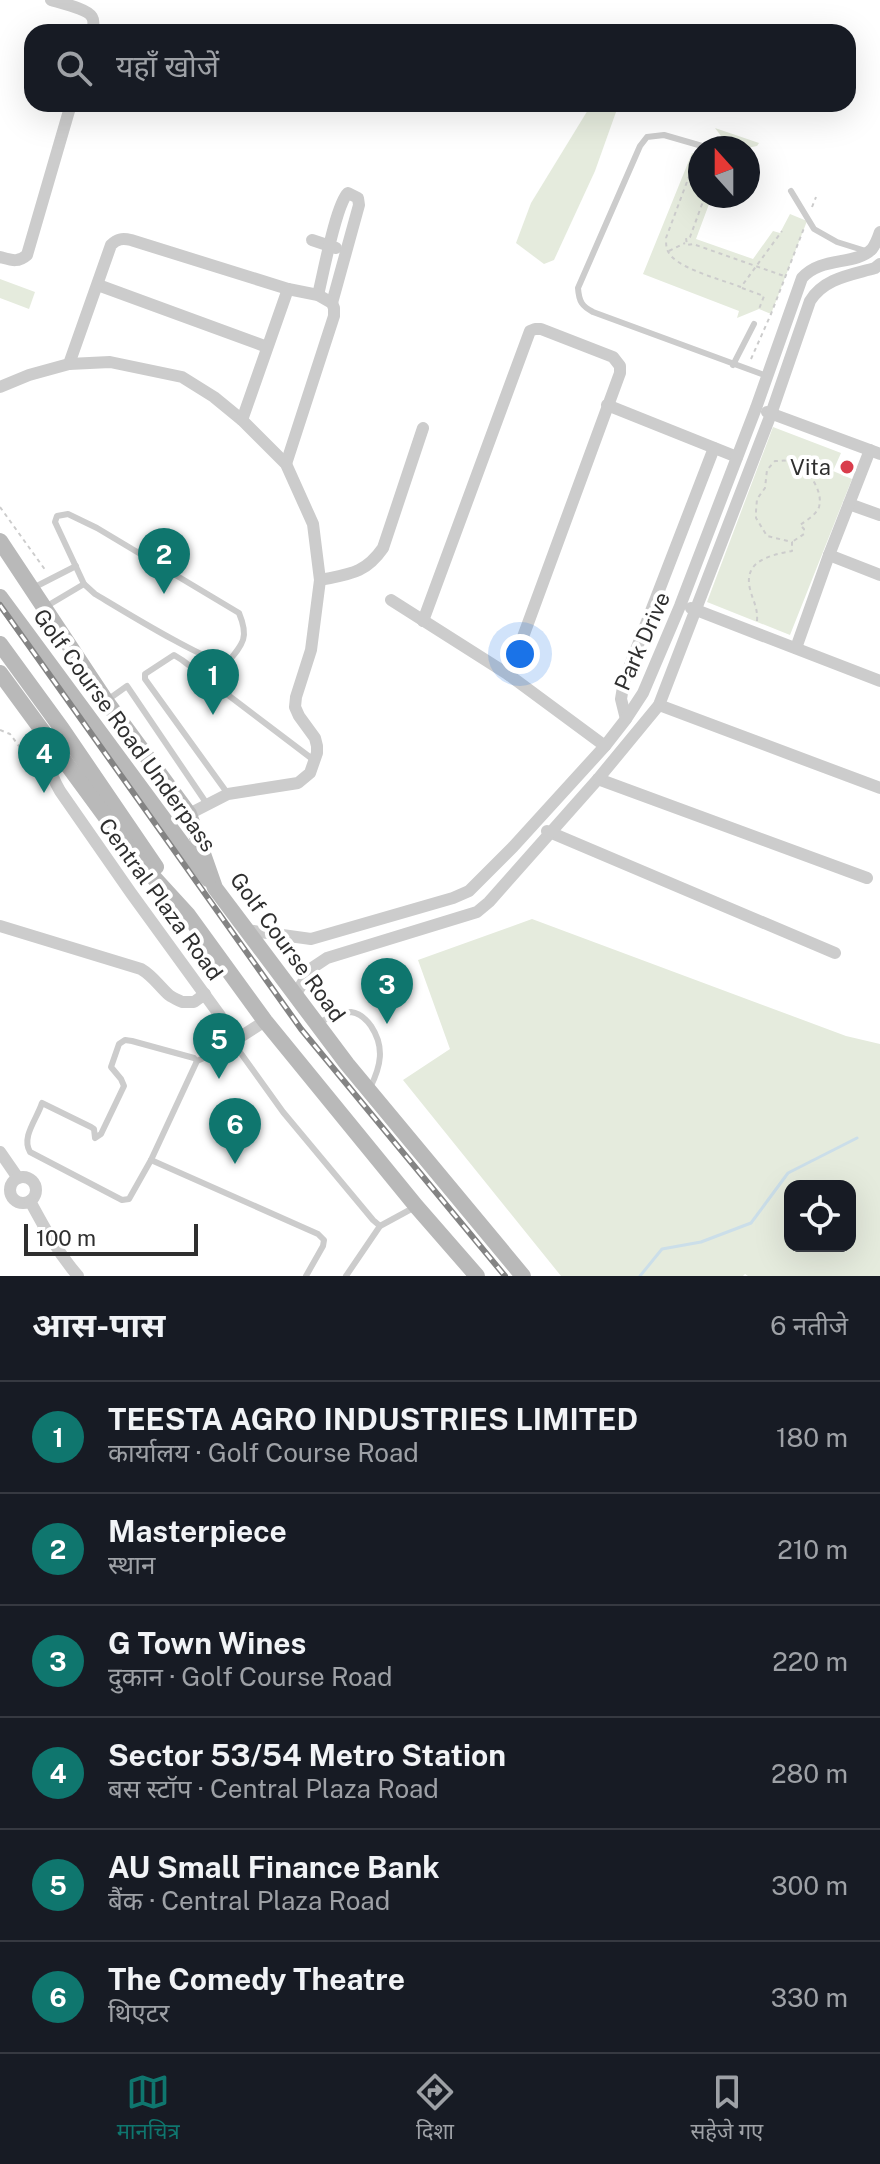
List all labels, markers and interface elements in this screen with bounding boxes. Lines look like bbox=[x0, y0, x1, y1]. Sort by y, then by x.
search box bbox=[24, 24, 856, 112]
icon: search bbox=[52, 46, 96, 90]
text: यहाँ खोजें bbox=[116, 48, 219, 84]
north arrow bbox=[688, 136, 760, 208]
place label: Vita bbox=[790, 454, 831, 480]
marker: Vita bbox=[838, 458, 856, 476]
pin: 2 bbox=[138, 528, 190, 594]
street label: Park Drive bbox=[609, 588, 675, 694]
street label: Golf Course Road Underpass bbox=[28, 604, 222, 856]
your location bbox=[500, 634, 540, 674]
pin: 1 bbox=[187, 649, 239, 715]
pin: 4 bbox=[18, 727, 70, 793]
street label: Central Plaza Road bbox=[94, 813, 228, 985]
street label: Golf Course Road bbox=[225, 867, 351, 1027]
pin: 3 bbox=[361, 958, 413, 1024]
pin: 5 bbox=[193, 1013, 245, 1079]
pin: 6 bbox=[209, 1098, 261, 1164]
map controls bbox=[784, 1180, 856, 1252]
button: locate bbox=[784, 1180, 856, 1252]
scale bar bbox=[24, 1220, 198, 1256]
text: 100 m bbox=[36, 1225, 96, 1251]
text: आस-पास bbox=[32, 1305, 165, 1345]
text: 6 नतीजे bbox=[770, 1310, 848, 1341]
text: TEESTA AGRO INDUSTRIES LIMITED bbox=[108, 1401, 638, 1437]
text: 1 bbox=[52, 1422, 64, 1453]
text: 180 m bbox=[776, 1422, 848, 1453]
text: कार्यालय · Golf Course Road bbox=[108, 1437, 419, 1468]
text: Masterpiece bbox=[108, 1513, 287, 1549]
text: 2 bbox=[50, 1534, 66, 1565]
text: 210 m bbox=[777, 1534, 848, 1565]
text: स्थान bbox=[108, 1549, 155, 1580]
text: G Town Wines bbox=[108, 1625, 306, 1661]
text: 3 bbox=[49, 1646, 67, 1677]
text: 220 m bbox=[772, 1646, 848, 1677]
text: दुकान · Golf Course Road bbox=[108, 1661, 393, 1692]
text: Sector 53/54 Metro Station bbox=[108, 1737, 506, 1773]
text: 4 bbox=[49, 1758, 67, 1789]
text: 280 m bbox=[771, 1758, 848, 1789]
text: बस स्टॉप · Central Plaza Road bbox=[108, 1773, 439, 1804]
text: AU Small Finance Bank bbox=[108, 1849, 440, 1885]
text: 5 bbox=[49, 1870, 67, 1901]
text: 300 m bbox=[771, 1870, 848, 1901]
text: बैंक · Central Plaza Road bbox=[108, 1885, 390, 1916]
text: The Comedy Theatre bbox=[108, 1961, 405, 1997]
text: 6 bbox=[49, 1982, 67, 2013]
text: 330 m bbox=[771, 1982, 848, 2013]
text: थिएटर bbox=[108, 1997, 169, 2028]
tab: मानचित्र bbox=[117, 2070, 180, 2148]
tab: दिशा bbox=[413, 2070, 457, 2148]
tab: सहेजे गए bbox=[690, 2070, 763, 2148]

